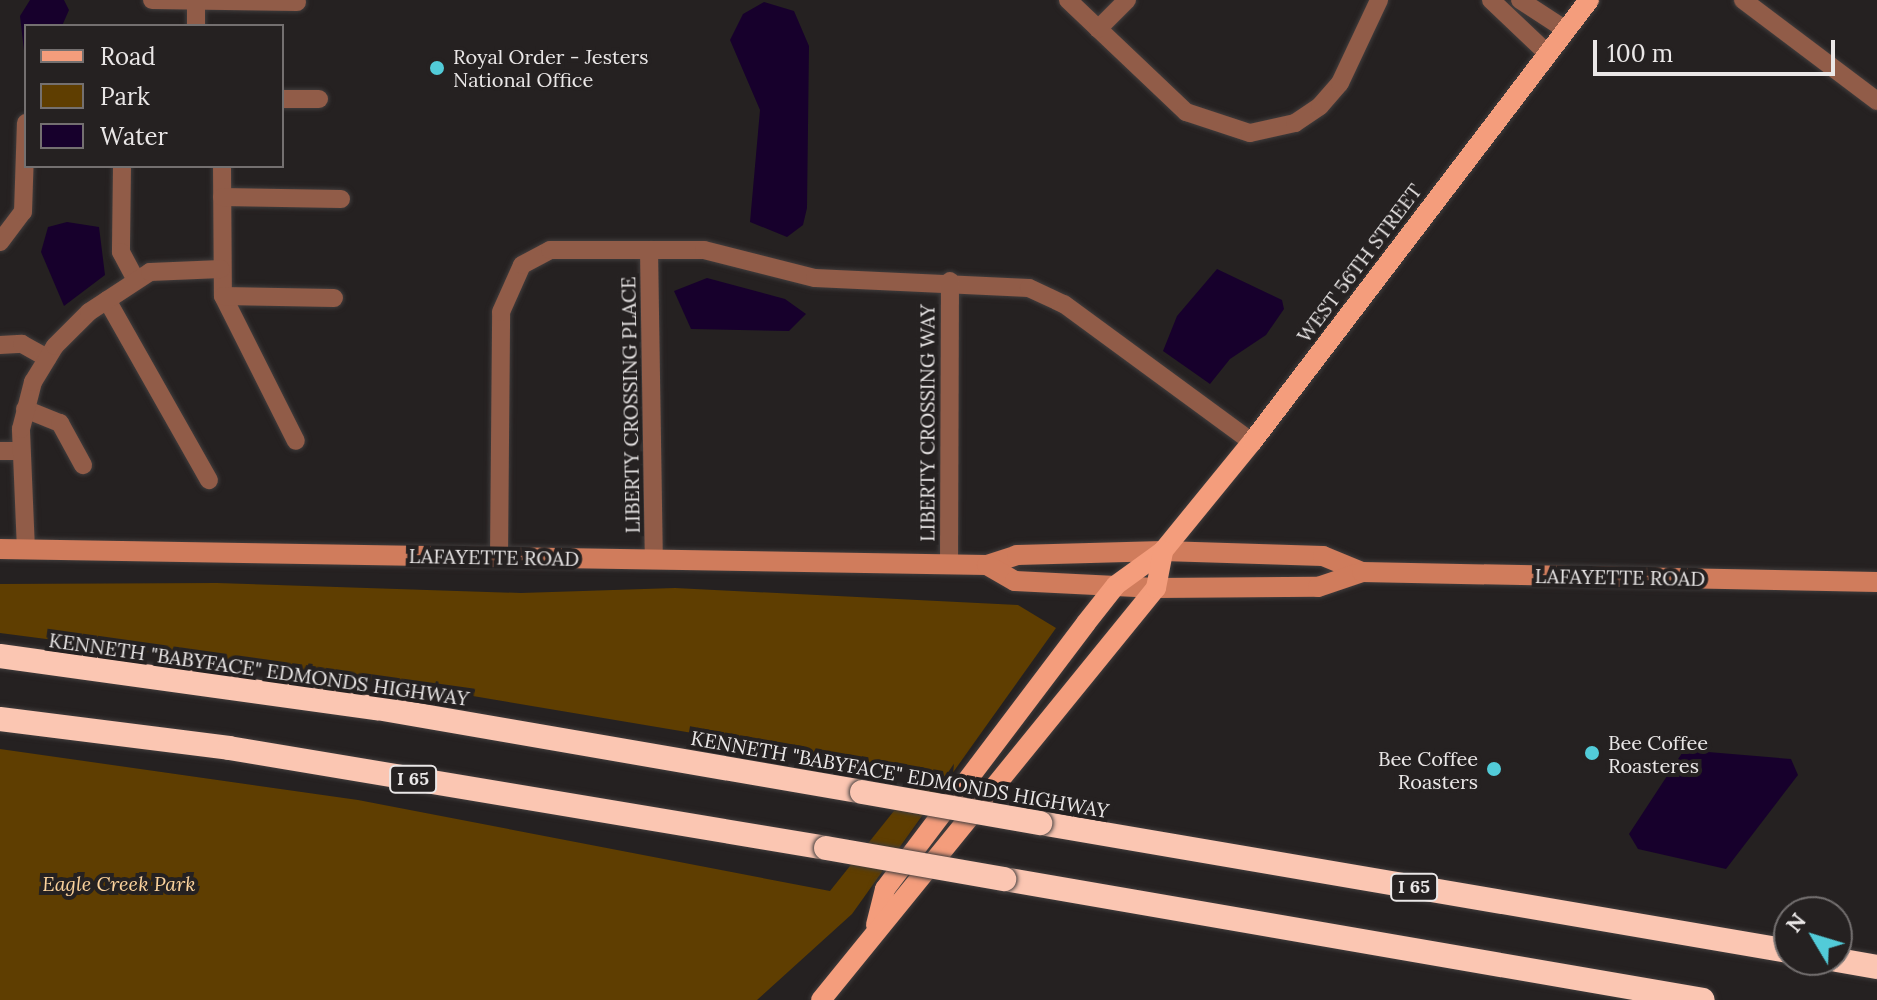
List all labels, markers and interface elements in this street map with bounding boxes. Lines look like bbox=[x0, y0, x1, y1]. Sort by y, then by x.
legend bbox=[24, 24, 284, 168]
scale bar bbox=[1597, 24, 1839, 74]
text: 100 m bbox=[1607, 38, 1673, 69]
text: Road bbox=[100, 41, 156, 72]
place label: Royal Order - Jesters National Office bbox=[453, 44, 648, 91]
marker: Royal Order - Jesters National Office bbox=[428, 59, 446, 77]
text: Park bbox=[100, 81, 150, 112]
text: Water bbox=[100, 121, 168, 152]
street label: WEST 56TH STREET bbox=[1292, 179, 1426, 347]
street label: LIBERTY CROSSING PLACE bbox=[616, 276, 644, 534]
street label: LIBERTY CROSSING WAY bbox=[915, 304, 939, 542]
street label: LAFAYETTE ROAD bbox=[409, 544, 579, 570]
street label: LAFAYETTE ROAD bbox=[1535, 564, 1705, 590]
street label: KENNETH "BABYFACE" EDMONDS HIGHWAY bbox=[47, 628, 471, 710]
street label: KENNETH "BABYFACE" EDMONDS HIGHWAY bbox=[689, 725, 1111, 823]
place label: Bee Coffee Roasteres bbox=[1608, 730, 1708, 777]
marker: Bee Coffee Roasteres bbox=[1583, 744, 1601, 762]
place label: Bee Coffee Roasters bbox=[1378, 746, 1478, 793]
marker: Bee Coffee Roasters bbox=[1485, 760, 1503, 778]
road number: I 65 bbox=[389, 765, 437, 793]
park label: Eagle Creek Park bbox=[42, 871, 196, 895]
road number: I 65 bbox=[1390, 873, 1438, 901]
north arrow bbox=[1773, 896, 1853, 976]
text: N bbox=[1779, 907, 1812, 938]

